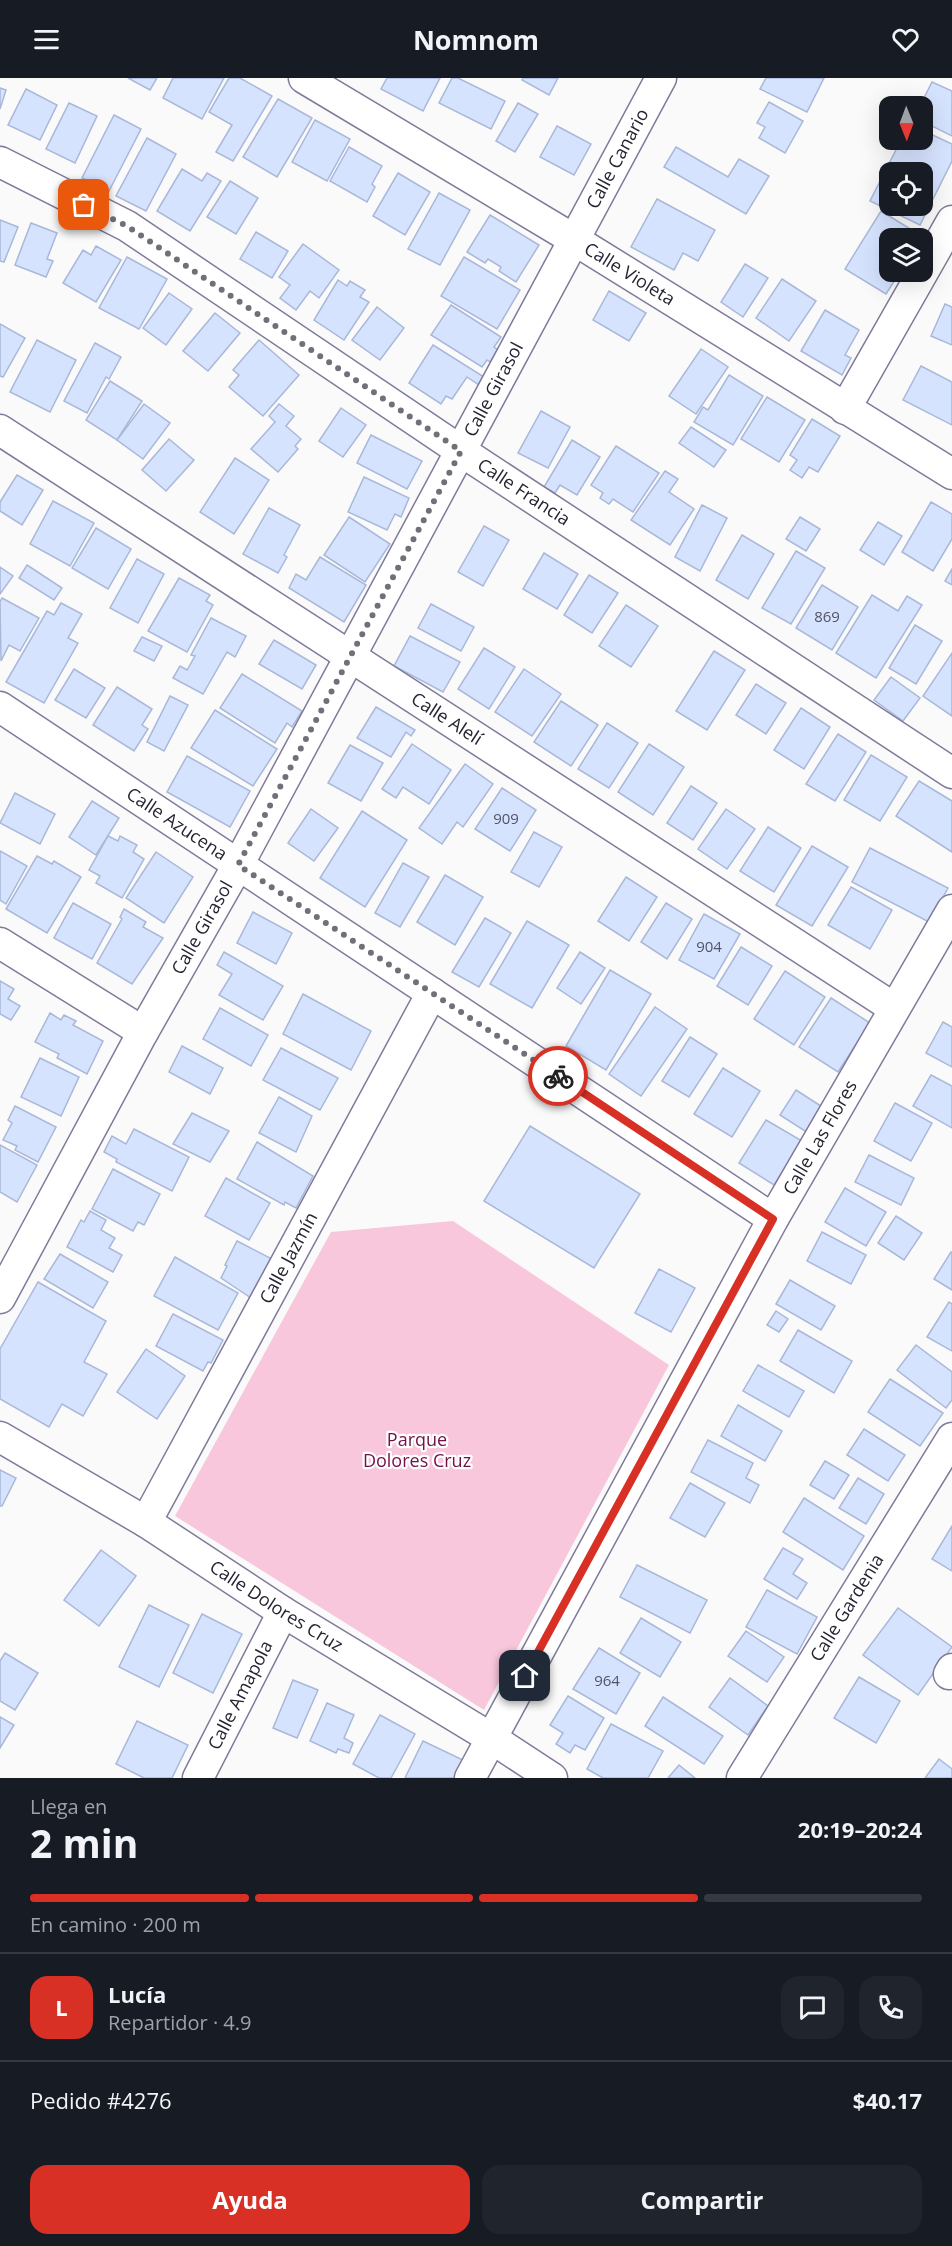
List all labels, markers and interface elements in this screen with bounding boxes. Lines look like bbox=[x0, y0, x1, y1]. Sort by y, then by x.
text: Nomnom bbox=[413, 21, 539, 58]
icon: menu bbox=[30, 23, 63, 56]
icon: heart bbox=[889, 23, 922, 56]
north arrow bbox=[879, 96, 933, 150]
map controls bbox=[879, 96, 933, 282]
street label: Calle Canario bbox=[580, 104, 653, 213]
button: locate bbox=[879, 162, 933, 216]
pin bbox=[58, 179, 109, 230]
icon: bag bbox=[67, 188, 100, 221]
button: layers bbox=[879, 228, 933, 282]
street label: Calle Violeta bbox=[580, 236, 680, 310]
street label: Calle Girasol bbox=[457, 337, 528, 441]
street label: Calle Francia bbox=[473, 452, 575, 530]
house number: 869 bbox=[814, 606, 840, 626]
street label: Calle Alelí bbox=[407, 686, 488, 750]
street label: Calle Azucena bbox=[122, 781, 232, 865]
house number: 909 bbox=[493, 808, 519, 828]
street label: Calle Girasol bbox=[165, 876, 238, 978]
house number: 904 bbox=[696, 936, 722, 956]
courier bbox=[528, 1046, 588, 1106]
icon: bike bbox=[542, 1060, 575, 1093]
street label: Calle Las Flores bbox=[777, 1075, 862, 1199]
street label: Calle Jazmín bbox=[253, 1208, 322, 1308]
park label: Parque Dolores Cruz bbox=[363, 1427, 471, 1472]
street label: Calle Gardenia bbox=[804, 1549, 889, 1666]
street label: Calle Dolores Cruz bbox=[205, 1554, 348, 1657]
street label: Calle Amapola bbox=[202, 1636, 277, 1754]
pin bbox=[499, 1650, 550, 1701]
icon: home bbox=[508, 1659, 541, 1692]
house number: 964 bbox=[594, 1670, 620, 1690]
text: Llega en bbox=[30, 1793, 107, 1820]
text: 20:19–20:24 bbox=[798, 1814, 922, 1844]
text: 2 min bbox=[30, 1816, 138, 1869]
text: En camino · 200 m bbox=[30, 1911, 201, 1938]
button: chat bbox=[781, 1976, 844, 2039]
button: phone bbox=[859, 1976, 922, 2039]
text: Lucía bbox=[108, 1979, 166, 2009]
text: L bbox=[55, 1992, 68, 2022]
text: Repartidor · 4.9 bbox=[108, 2009, 252, 2036]
text: Pedido #4276 bbox=[30, 2085, 172, 2115]
text: $40.17 bbox=[853, 2085, 922, 2115]
button: Ayuda bbox=[30, 2165, 470, 2234]
button: Compartir bbox=[482, 2165, 922, 2234]

